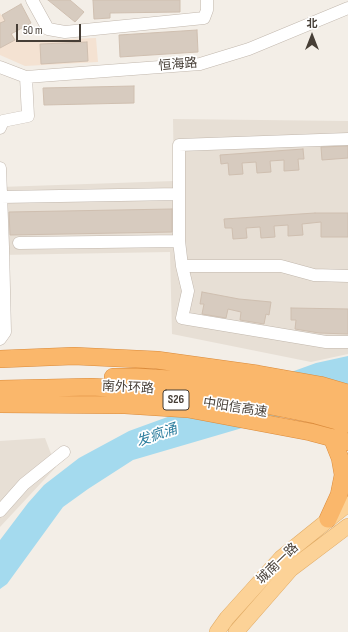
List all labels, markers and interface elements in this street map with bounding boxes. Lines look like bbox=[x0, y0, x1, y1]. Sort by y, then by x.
scale bar bbox=[18, 16, 83, 42]
north arrow bbox=[292, 16, 332, 56]
text: 北 bbox=[307, 17, 318, 30]
text: 50 m bbox=[23, 23, 43, 38]
street label: 恒海路 bbox=[158, 56, 198, 74]
street label: 南外环路 bbox=[102, 379, 154, 397]
road number: S26 bbox=[163, 390, 189, 410]
street label: 中阳信高速 bbox=[202, 395, 268, 421]
water label: 发疯涌 bbox=[134, 421, 180, 451]
street label: 城南一路 bbox=[254, 540, 302, 588]

